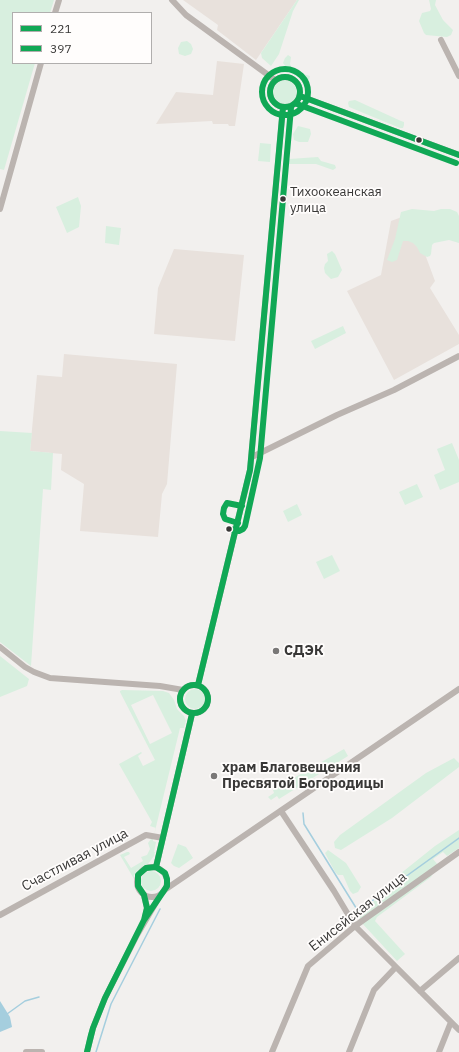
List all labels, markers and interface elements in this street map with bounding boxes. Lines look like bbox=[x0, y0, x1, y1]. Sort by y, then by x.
legend bbox=[12, 12, 152, 64]
text: 221 bbox=[50, 21, 72, 36]
text: 397 bbox=[50, 41, 72, 56]
unlabelled marker bbox=[414, 135, 424, 145]
place label: Тихоокеанская улица bbox=[290, 184, 382, 215]
marker: Тихоокеанская улица bbox=[278, 194, 288, 204]
unlabelled marker bbox=[224, 524, 234, 534]
place label: СДЭК bbox=[284, 643, 323, 659]
marker: СДЭК bbox=[271, 646, 281, 656]
place label: храм Благовещения Пресвятой Богородицы bbox=[222, 760, 384, 792]
marker: храм Благовещения Пресвятой Богородицы bbox=[209, 771, 219, 781]
street label: Счастливая улица bbox=[19, 825, 131, 895]
street label: Енисейская улица bbox=[306, 869, 410, 955]

